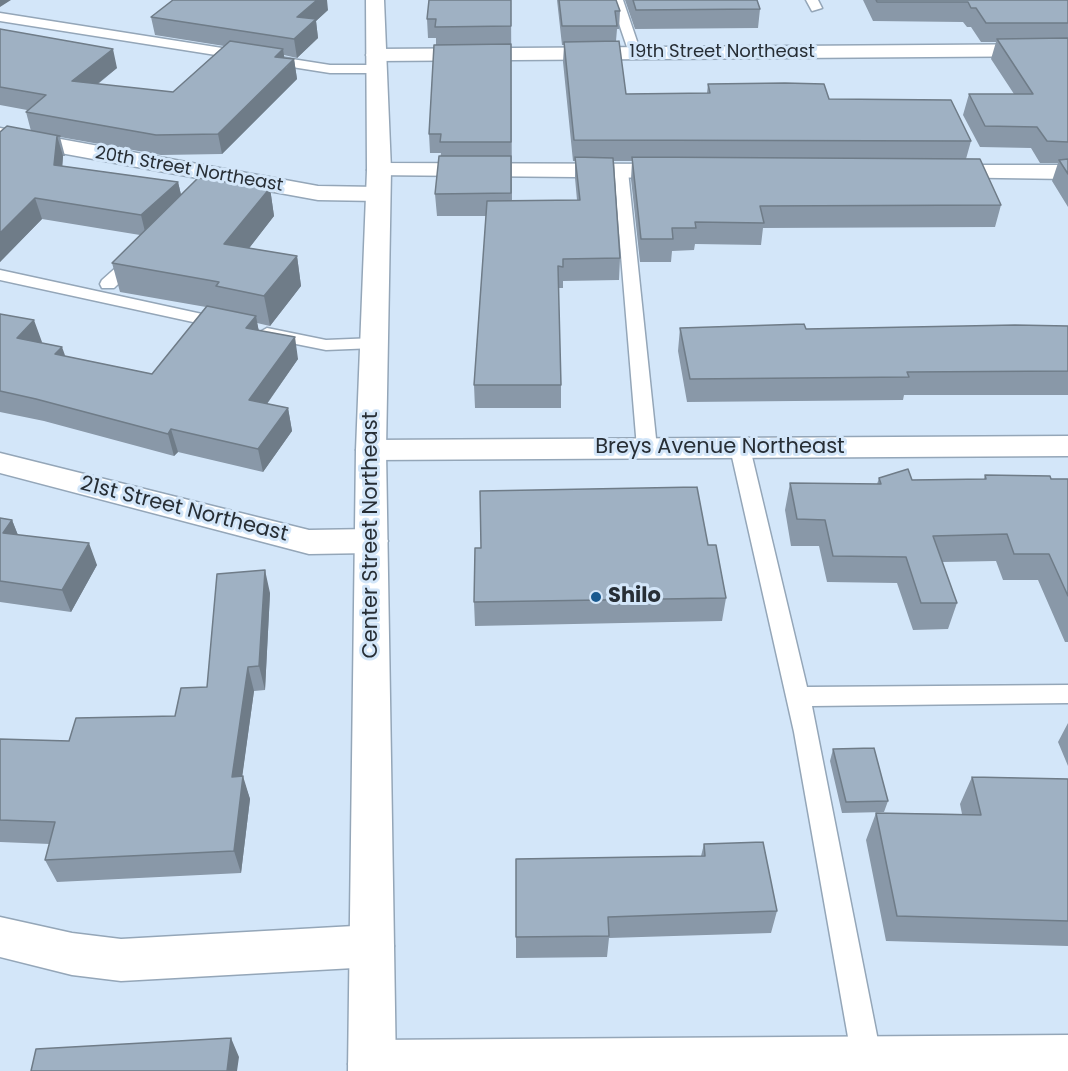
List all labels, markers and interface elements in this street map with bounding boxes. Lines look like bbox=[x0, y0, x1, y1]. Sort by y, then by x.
street label: 19th Street Northeast bbox=[629, 41, 815, 63]
street label: 20th Street Northeast bbox=[93, 143, 285, 197]
street label: Center Street Northeast bbox=[359, 412, 385, 658]
street label: Breys Avenue Northeast bbox=[595, 435, 845, 461]
street label: 21st Street Northeast bbox=[78, 472, 290, 548]
place label: Shilo bbox=[608, 584, 661, 610]
marker: Shilo bbox=[589, 590, 603, 604]

